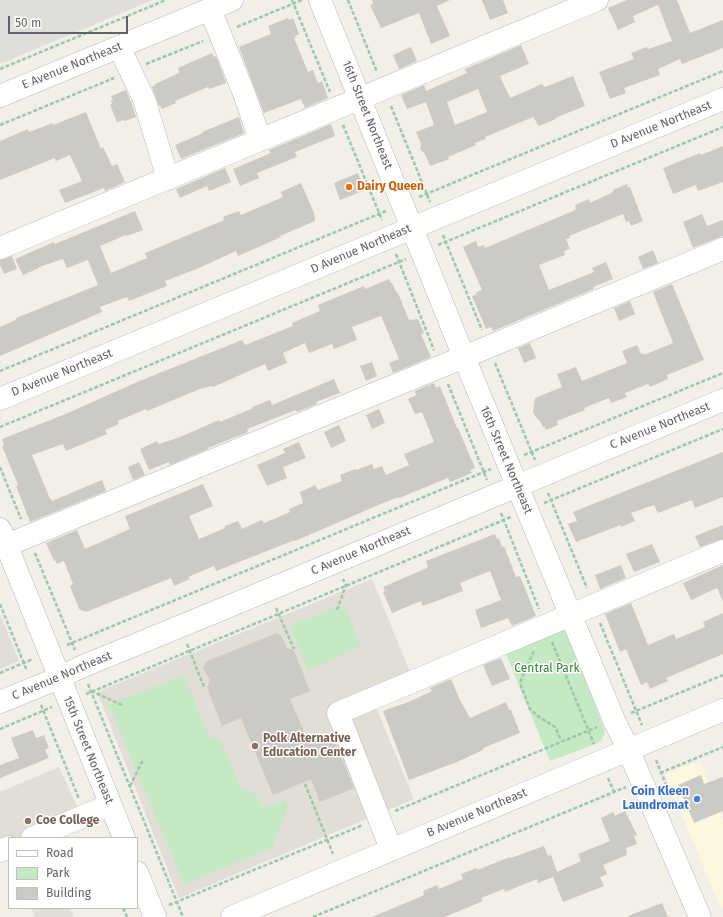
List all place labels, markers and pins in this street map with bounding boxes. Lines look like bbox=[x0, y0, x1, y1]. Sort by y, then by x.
place label: Dairy Queen bbox=[357, 180, 424, 194]
marker: Dairy Queen bbox=[344, 182, 354, 192]
place label: Polk Alternative Education Center bbox=[263, 732, 356, 760]
marker: Polk Alternative Education Center bbox=[250, 741, 260, 751]
place label: Coin Kleen Laundromat bbox=[623, 785, 689, 813]
marker: Coin Kleen Laundromat bbox=[692, 794, 702, 804]
place label: Coe College bbox=[36, 814, 99, 828]
marker: Coe College bbox=[23, 816, 33, 826]

